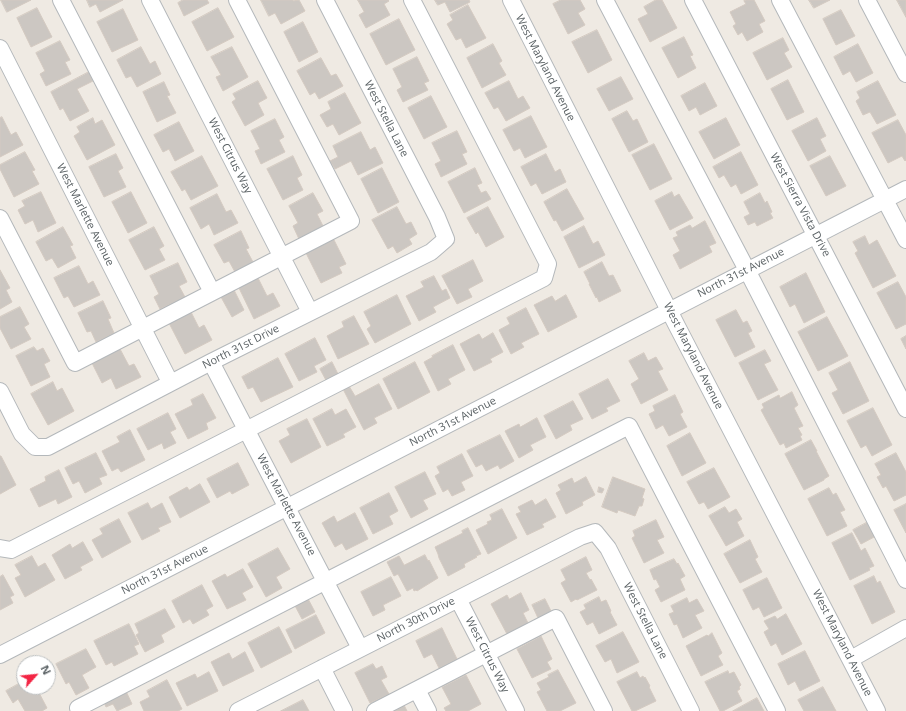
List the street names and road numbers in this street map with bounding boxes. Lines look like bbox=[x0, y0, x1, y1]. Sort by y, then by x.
street label: West Maryland Avenue bbox=[512, 12, 578, 124]
street label: West Stella Lane bbox=[361, 79, 411, 159]
street label: West Citrus Way bbox=[205, 116, 255, 196]
street label: West Sierra Vista Drive bbox=[767, 151, 833, 259]
street label: West Marlette Avenue bbox=[53, 162, 117, 268]
street label: North 31st Avenue bbox=[695, 245, 787, 301]
street label: West Maryland Avenue bbox=[660, 300, 726, 412]
street label: North 31st Drive bbox=[200, 322, 282, 372]
street label: North 31st Avenue bbox=[407, 394, 499, 450]
street label: West Marlette Avenue bbox=[254, 452, 318, 558]
street label: North 31st Avenue bbox=[119, 542, 211, 598]
street label: West Stella Lane bbox=[620, 581, 670, 661]
street label: West Maryland Avenue bbox=[809, 587, 875, 699]
street label: North 30th Drive bbox=[375, 595, 457, 645]
street label: West Citrus Way bbox=[462, 615, 512, 695]

